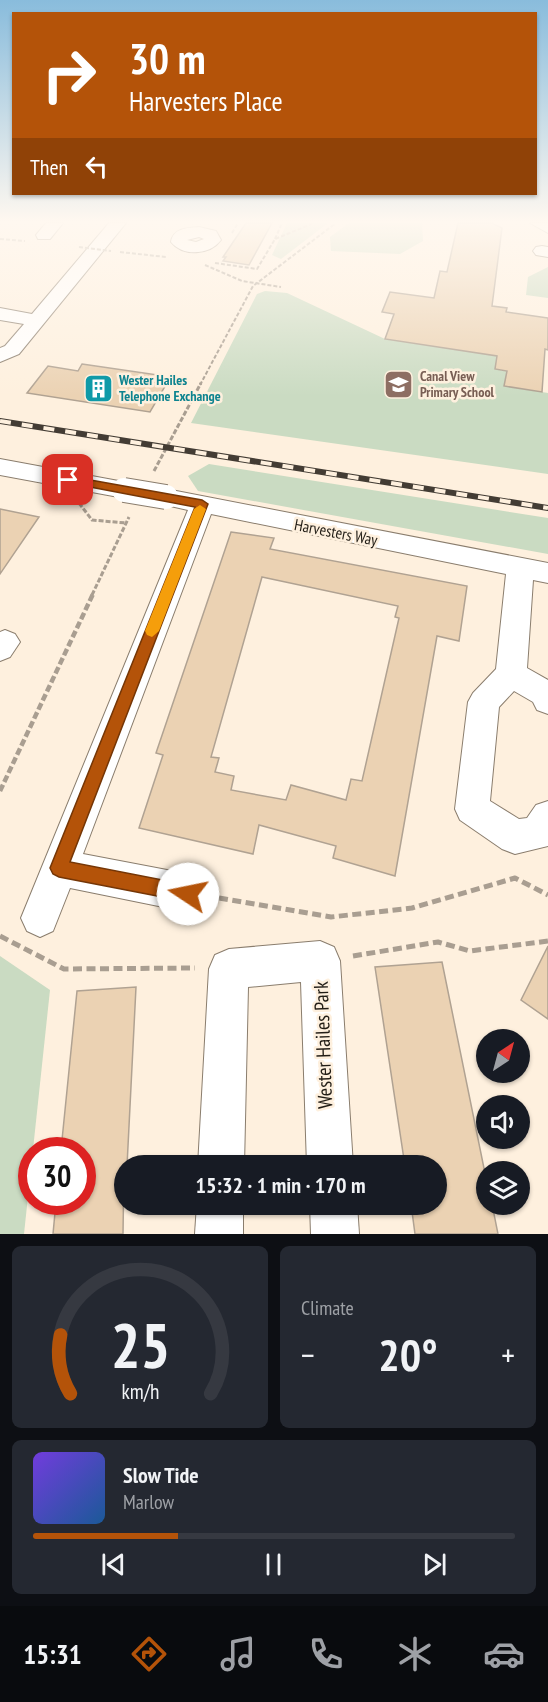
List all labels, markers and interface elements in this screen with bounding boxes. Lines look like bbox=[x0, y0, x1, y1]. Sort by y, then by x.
text: 30 m bbox=[129, 31, 206, 86]
icon: right bbox=[30, 36, 108, 114]
text: Harvesters Place bbox=[129, 84, 283, 118]
icon: left bbox=[80, 150, 113, 183]
text: Then bbox=[30, 153, 68, 181]
place label: Canal View Primary School bbox=[420, 367, 495, 401]
school or university icon: Canal View Primary School bbox=[383, 368, 415, 400]
place label: Wester Hailes Telephone Exchange bbox=[118, 371, 221, 405]
building icon: Wester Hailes Telephone Exchange bbox=[82, 372, 114, 404]
pin bbox=[42, 454, 93, 505]
icon: arrive bbox=[51, 463, 84, 496]
street label: Harvesters Way bbox=[293, 514, 379, 550]
position arrow bbox=[156, 862, 220, 926]
street label: Wester Hailes Park bbox=[308, 980, 338, 1109]
north arrow bbox=[476, 1029, 530, 1083]
map controls bbox=[476, 1029, 530, 1215]
button: sound bbox=[476, 1095, 530, 1149]
speed limit sign: 30 bbox=[18, 1137, 96, 1215]
button: layers bbox=[476, 1161, 530, 1215]
text: 15:32 · 1 min · 170 m bbox=[195, 1171, 366, 1199]
text: Climate bbox=[301, 1295, 354, 1321]
text: 25 bbox=[110, 1304, 170, 1385]
text: 20° bbox=[378, 1325, 438, 1383]
text: − bbox=[301, 1333, 315, 1376]
text: + bbox=[501, 1333, 515, 1376]
text: km/h bbox=[121, 1377, 159, 1405]
text: Slow Tide bbox=[123, 1461, 199, 1489]
text: Marlow bbox=[123, 1489, 174, 1515]
icon: previous bbox=[97, 1548, 130, 1581]
icon: pause bbox=[257, 1548, 290, 1581]
icon: next bbox=[418, 1548, 451, 1581]
icon: directions bbox=[128, 1633, 170, 1675]
icon: music bbox=[217, 1633, 259, 1675]
icon: phone bbox=[305, 1633, 347, 1675]
icon: climate bbox=[394, 1633, 436, 1675]
icon: car bbox=[483, 1633, 525, 1675]
text: 15:31 bbox=[23, 1637, 82, 1671]

